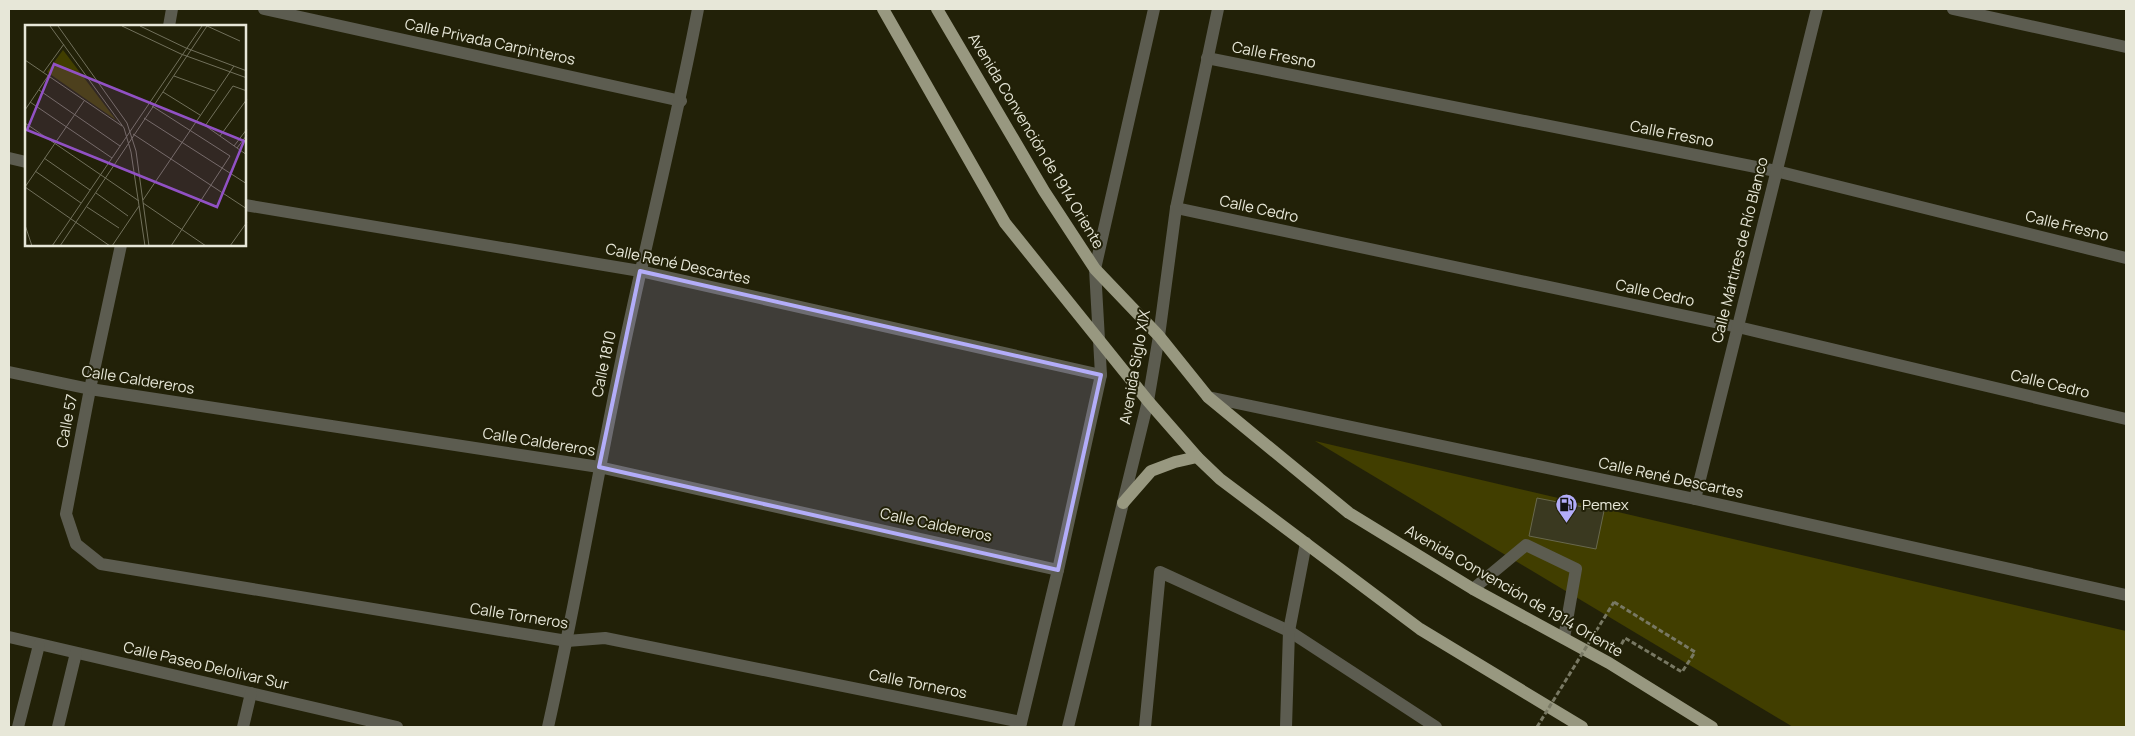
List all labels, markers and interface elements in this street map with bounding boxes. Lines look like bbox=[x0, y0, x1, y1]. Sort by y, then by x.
street label: Calle Privada Carpinteros bbox=[403, 13, 577, 70]
inset map bbox=[25, 25, 246, 246]
street label: Avenida Convención de 1914 Oriente bbox=[964, 29, 1109, 253]
street label: Calle Fresno bbox=[1230, 36, 1318, 73]
street label: Calle Fresno bbox=[1628, 115, 1716, 152]
street label: Calle Mártires de Río Blanco bbox=[1706, 155, 1773, 345]
street label: Calle Cedro bbox=[1218, 190, 1301, 227]
street label: Calle Fresno bbox=[2023, 205, 2111, 246]
street label: Calle René Descartes bbox=[604, 238, 753, 289]
street label: Calle Cedro bbox=[1614, 274, 1697, 311]
street label: Avenida Siglo XIX bbox=[1114, 308, 1155, 426]
street label: Calle 1810 bbox=[586, 329, 621, 399]
street label: Calle Caldereros bbox=[80, 360, 196, 399]
street label: Calle Cedro bbox=[2009, 364, 2092, 403]
street label: Calle 57 bbox=[51, 392, 82, 449]
street label: Calle Caldereros bbox=[481, 422, 597, 461]
street label: Calle René Descartes bbox=[1597, 452, 1746, 503]
fuel station icon: Pemex bbox=[1554, 493, 1578, 524]
place label: Pemex bbox=[1582, 494, 1629, 515]
street label: Calle Caldereros bbox=[878, 502, 994, 547]
street label: Avenida Convención de 1914 Oriente bbox=[1402, 519, 1627, 662]
street label: Calle Torneros bbox=[468, 597, 570, 634]
street label: Calle Paseo Delolivar Sur bbox=[121, 636, 291, 695]
street label: Calle Torneros bbox=[867, 664, 969, 703]

